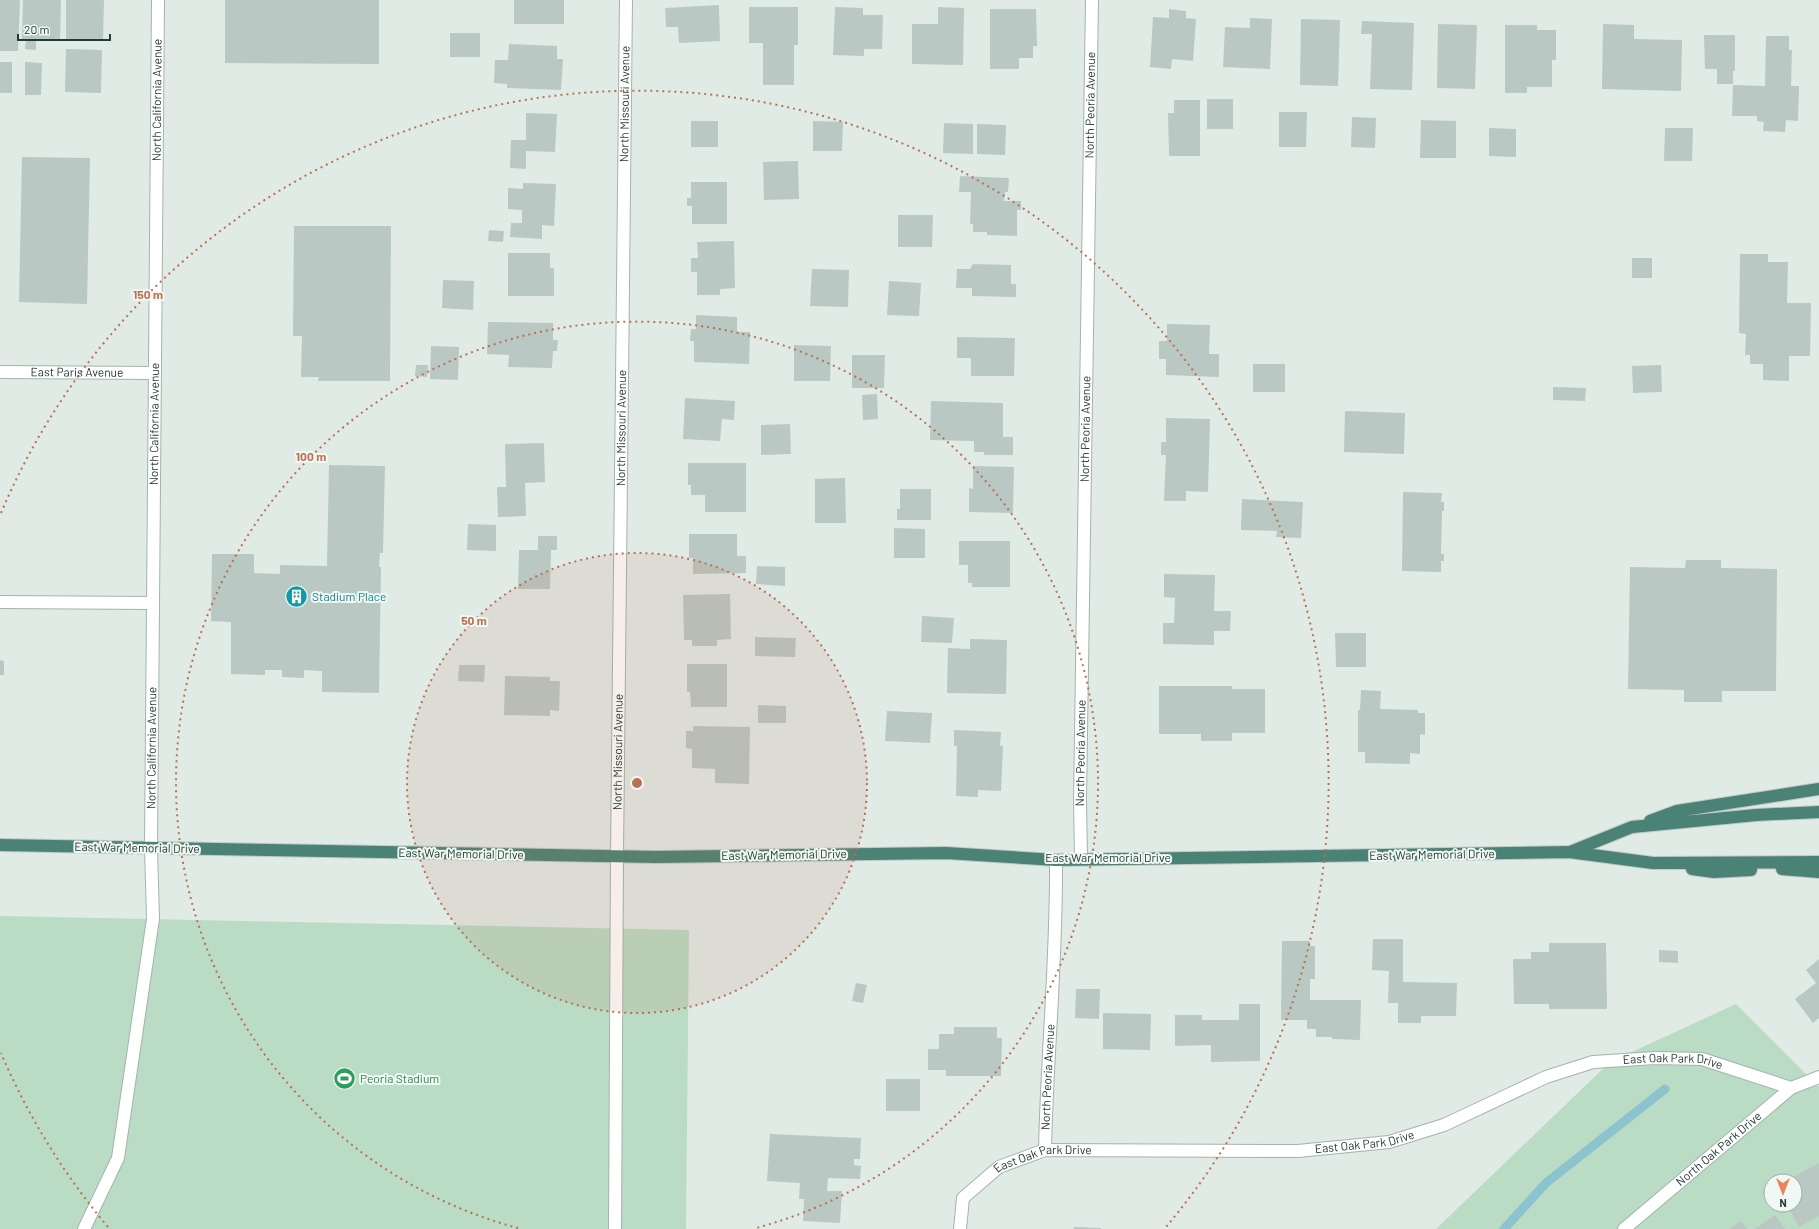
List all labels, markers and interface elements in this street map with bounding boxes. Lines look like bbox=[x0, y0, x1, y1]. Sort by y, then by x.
scale bar bbox=[18, 16, 110, 42]
text: 20 m bbox=[24, 22, 50, 36]
street label: North California Avenue bbox=[149, 39, 164, 161]
street label: North Missouri Avenue bbox=[616, 46, 632, 162]
street label: North Peoria Avenue bbox=[1082, 52, 1097, 158]
text: 150 m bbox=[133, 287, 163, 301]
street label: North California Avenue bbox=[146, 363, 161, 485]
street label: East Paris Avenue bbox=[30, 364, 124, 379]
street label: North Missouri Avenue bbox=[613, 370, 628, 486]
street label: North Peoria Avenue bbox=[1077, 376, 1092, 482]
text: 100 m bbox=[296, 449, 326, 463]
building icon: Stadium Place bbox=[283, 584, 309, 610]
place label: Stadium Place bbox=[312, 589, 386, 603]
text: 50 m bbox=[461, 613, 487, 627]
street label: North California Avenue bbox=[143, 687, 158, 809]
street label: North Missouri Avenue bbox=[609, 694, 625, 810]
street label: North Peoria Avenue bbox=[1072, 700, 1088, 806]
centre of rings bbox=[630, 776, 644, 790]
street label: East War Memorial Drive bbox=[74, 839, 200, 855]
street label: East War Memorial Drive bbox=[398, 845, 524, 861]
street label: East War Memorial Drive bbox=[721, 846, 847, 862]
street label: East War Memorial Drive bbox=[1369, 846, 1495, 862]
street label: East War Memorial Drive bbox=[1045, 850, 1171, 864]
street label: North Peoria Avenue bbox=[1038, 1023, 1057, 1130]
street label: East Oak Park Drive bbox=[1622, 1050, 1725, 1071]
sports icon: Peoria Stadium bbox=[331, 1066, 357, 1092]
place label: Peoria Stadium bbox=[360, 1071, 439, 1085]
street label: North Oak Park Drive bbox=[1673, 1108, 1764, 1188]
street label: East Oak Park Drive bbox=[1314, 1127, 1416, 1155]
street label: East Oak Park Drive bbox=[990, 1142, 1092, 1175]
north arrow bbox=[1763, 1173, 1803, 1213]
text: N bbox=[1779, 1197, 1787, 1210]

